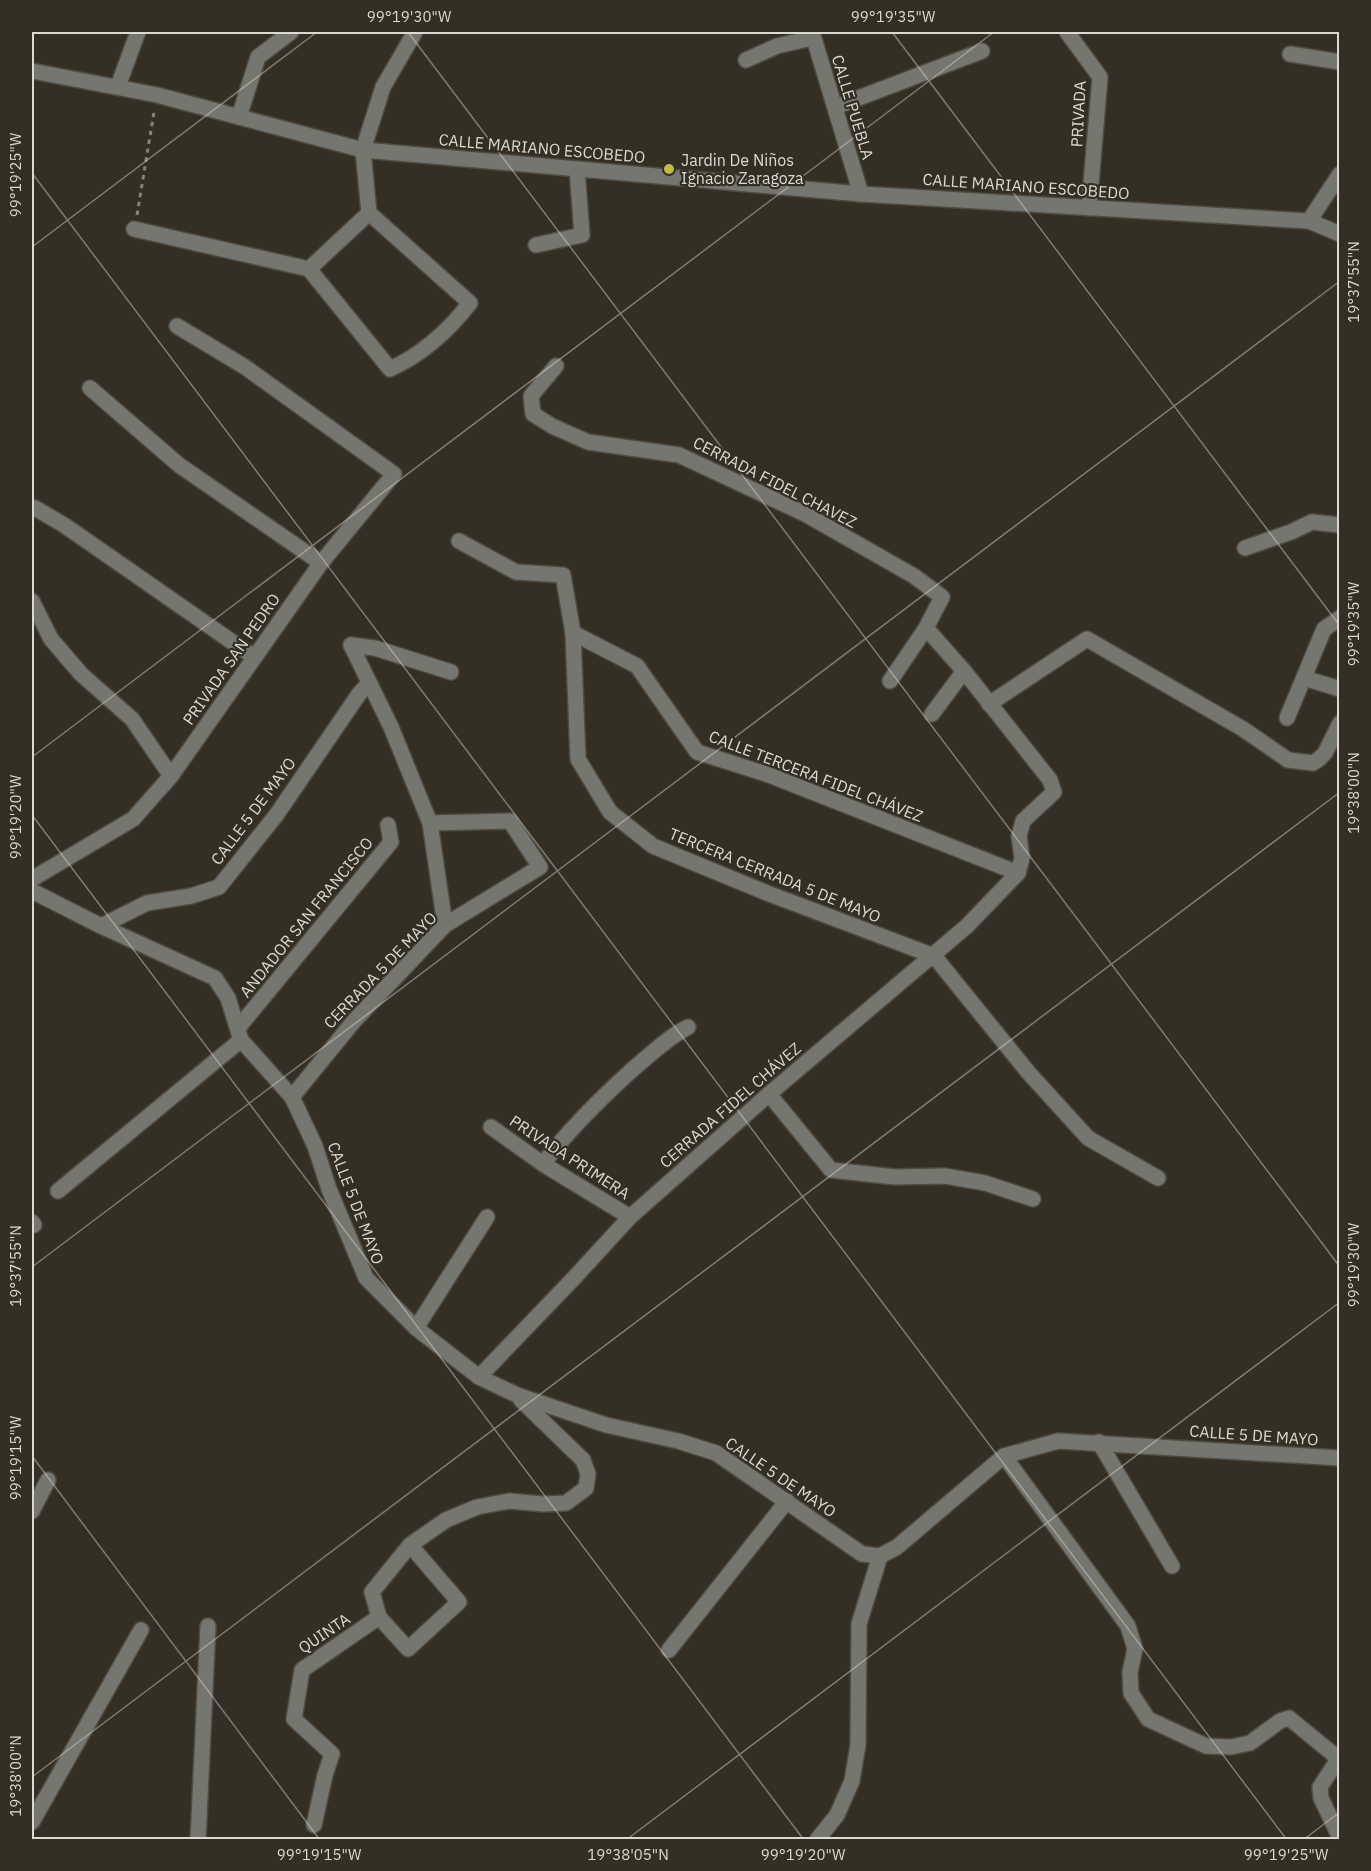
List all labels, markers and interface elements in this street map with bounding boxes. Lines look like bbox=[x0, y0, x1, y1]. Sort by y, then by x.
text: 99°19'30"W bbox=[367, 7, 452, 26]
text: 99°19'35"W bbox=[851, 7, 936, 26]
street label: CALLE PUEBLA bbox=[828, 52, 878, 162]
street label: PRIVADA bbox=[1066, 80, 1090, 148]
street label: CALLE MARIANO ESCOBEDO bbox=[438, 129, 646, 167]
text: 99°19'25"W bbox=[6, 132, 25, 217]
place label: Jardin De Niños Ignacio Zaragoza bbox=[681, 150, 804, 188]
marker: Jardin De Niños Ignacio Zaragoza bbox=[662, 162, 676, 176]
street label: CALLE MARIANO ESCOBEDO bbox=[922, 169, 1130, 203]
text: 19°37'55"N bbox=[1344, 241, 1363, 323]
street label: CERRADA FIDEL CHAVEZ bbox=[690, 432, 860, 532]
text: 99°19'35"W bbox=[1344, 581, 1363, 666]
street label: PRIVADA SAN PEDRO bbox=[178, 589, 284, 729]
street label: CALLE TERCERA FIDEL CHÁVEZ bbox=[706, 725, 926, 826]
text: 19°38'00"N bbox=[1344, 752, 1363, 834]
street label: CALLE 5 DE MAYO bbox=[206, 753, 300, 869]
text: 99°19'20"W bbox=[6, 774, 25, 859]
street label: TERCERA CERRADA 5 DE MAYO bbox=[666, 823, 884, 927]
street label: ANDADOR SAN FRANCISCO bbox=[235, 833, 377, 1001]
street label: CERRADA 5 DE MAYO bbox=[319, 907, 441, 1033]
street label: CERRADA FIDEL CHÁVEZ bbox=[654, 1037, 805, 1172]
street label: PRIVADA PRIMERA bbox=[506, 1111, 634, 1203]
street label: CALLE 5 DE MAYO bbox=[324, 1139, 388, 1267]
text: 99°19'30"W bbox=[1344, 1222, 1363, 1307]
text: 19°37'55"N bbox=[6, 1225, 25, 1307]
text: 99°19'15"W bbox=[6, 1415, 25, 1500]
street label: CALLE 5 DE MAYO bbox=[1189, 1421, 1319, 1449]
street label: CALLE 5 DE MAYO bbox=[722, 1433, 840, 1521]
street label: QUINTA bbox=[294, 1608, 354, 1658]
text: 19°38'00"N bbox=[6, 1735, 25, 1817]
text: 99°19'15"W bbox=[277, 1845, 362, 1864]
text: 19°38'05"N bbox=[587, 1845, 669, 1864]
text: 99°19'20"W bbox=[761, 1845, 846, 1864]
text: 99°19'25"W bbox=[1244, 1845, 1329, 1864]

